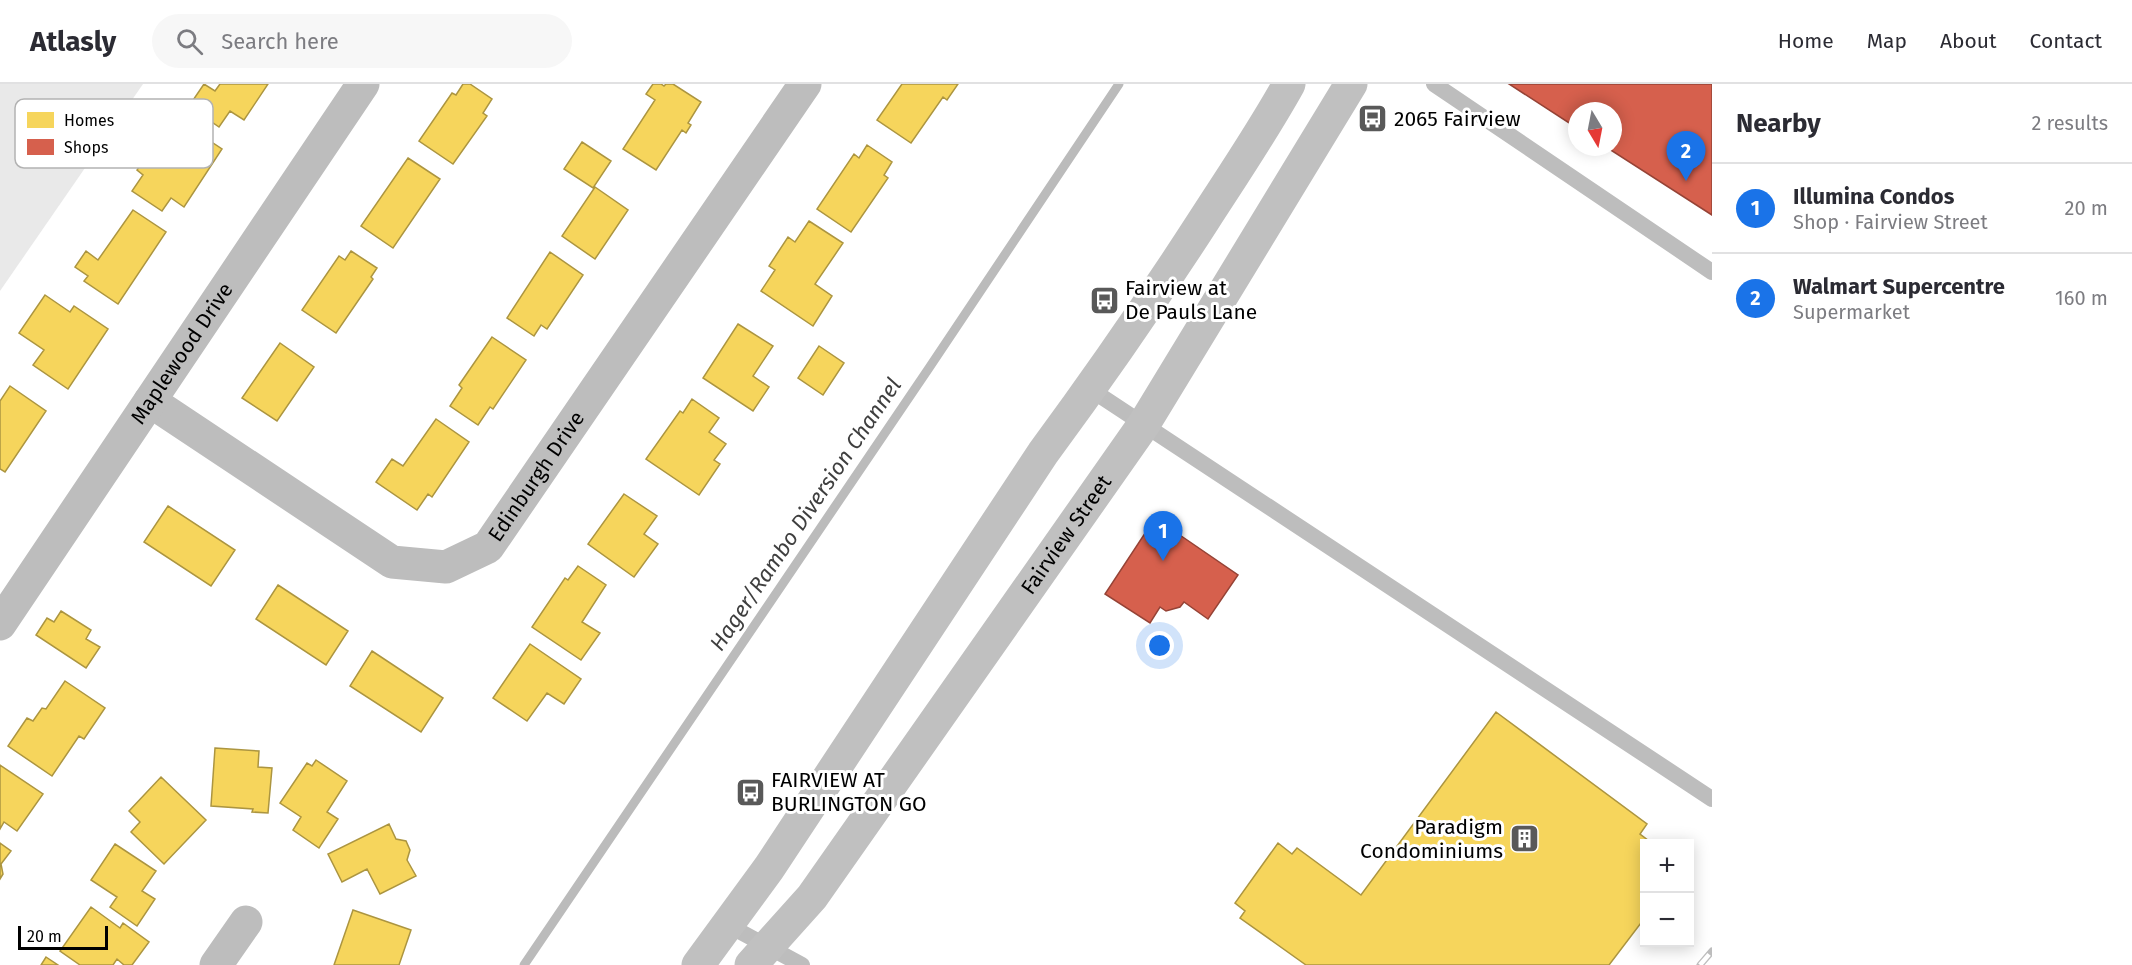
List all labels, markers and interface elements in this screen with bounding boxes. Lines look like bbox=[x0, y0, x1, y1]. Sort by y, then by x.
search box bbox=[152, 14, 572, 68]
text: Atlasly bbox=[30, 25, 116, 58]
icon: search bbox=[173, 25, 206, 58]
text: Search here bbox=[221, 28, 339, 55]
text: Home bbox=[1778, 28, 1834, 54]
text: Map bbox=[1867, 28, 1907, 54]
text: About bbox=[1940, 28, 1997, 54]
text: Contact bbox=[2030, 28, 2102, 54]
legend bbox=[15, 99, 213, 168]
north arrow bbox=[1568, 102, 1622, 156]
bus stop icon: 2065 Fairview bbox=[1357, 103, 1389, 135]
place label: 2065 Fairview bbox=[1394, 106, 1521, 132]
text: Nearby bbox=[1736, 108, 1821, 139]
text: Homes bbox=[64, 111, 114, 130]
text: 2 results bbox=[2031, 111, 2108, 135]
pin: 2 bbox=[1666, 132, 1706, 181]
text: Shops bbox=[64, 138, 108, 157]
text: Illumina Condos bbox=[1793, 183, 1954, 210]
text: 1 bbox=[1751, 196, 1760, 220]
text: 20 m bbox=[2065, 196, 2108, 220]
text: Shop · Fairview Street bbox=[1793, 210, 1988, 234]
text: Walmart Supercentre bbox=[1793, 273, 2005, 300]
place label: Fairview at De Pauls Lane bbox=[1125, 275, 1257, 325]
street label: Maplewood Drive bbox=[125, 278, 239, 429]
bus stop icon: Fairview at De Pauls Lane bbox=[1088, 284, 1120, 316]
text: 2 bbox=[1750, 286, 1761, 310]
text: 160 m bbox=[2055, 286, 2108, 310]
text: Supermarket bbox=[1793, 300, 1910, 324]
water label: Hager/Rambo Diversion Channel bbox=[704, 373, 907, 656]
street label: Edinburgh Drive bbox=[483, 406, 590, 547]
street label: Fairview Street bbox=[1015, 470, 1117, 599]
pin: 1 bbox=[1144, 512, 1182, 561]
your location bbox=[1145, 631, 1174, 660]
place label: FAIRVIEW AT BURLINGTON GO bbox=[771, 767, 927, 817]
bus stop icon: FAIRVIEW AT BURLINGTON GO bbox=[734, 776, 766, 808]
place label: Paradigm Condominiums bbox=[1360, 814, 1503, 864]
building icon: Paradigm Condominiums bbox=[1508, 823, 1540, 855]
map controls bbox=[1640, 839, 1694, 947]
button: + bbox=[1640, 839, 1694, 893]
button: − bbox=[1640, 893, 1694, 947]
scale bar bbox=[18, 923, 108, 950]
text: 20 m bbox=[27, 927, 62, 946]

